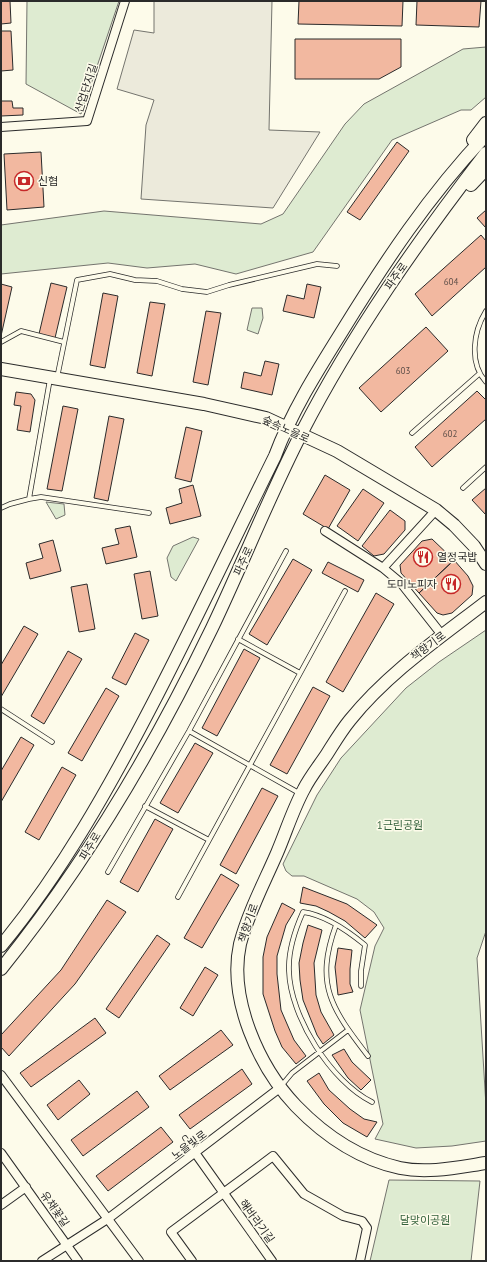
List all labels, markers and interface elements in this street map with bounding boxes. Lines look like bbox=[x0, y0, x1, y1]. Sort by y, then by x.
street label: 산업단지길 bbox=[72, 62, 100, 114]
bank icon: 신협 bbox=[13, 170, 35, 192]
place label: 신협 bbox=[38, 174, 58, 188]
street label: 파주로 bbox=[382, 260, 410, 292]
house number: 604 bbox=[444, 276, 458, 287]
house number: 603 bbox=[396, 365, 410, 376]
street label: 숲속노을로 bbox=[260, 412, 312, 446]
house number: 602 bbox=[443, 428, 457, 439]
street label: 파주로 bbox=[230, 544, 256, 578]
restaurant icon: 열정국밥 bbox=[412, 546, 434, 568]
place label: 열정국밥 bbox=[437, 550, 477, 564]
restaurant icon: 도미노피자 bbox=[440, 573, 462, 595]
place label: 도미노피자 bbox=[386, 577, 437, 591]
street label: 책향기로 bbox=[408, 628, 448, 664]
park label: 1근린공원 bbox=[377, 818, 423, 832]
street label: 파주로 bbox=[76, 829, 104, 863]
street label: 책향기로 bbox=[235, 902, 261, 944]
street label: 노을빛로 bbox=[169, 1127, 209, 1163]
street label: 유채꽃길 bbox=[38, 1188, 72, 1230]
street label: 해바라기길 bbox=[236, 1196, 278, 1246]
park label: 달맞이공원 bbox=[400, 1213, 450, 1227]

